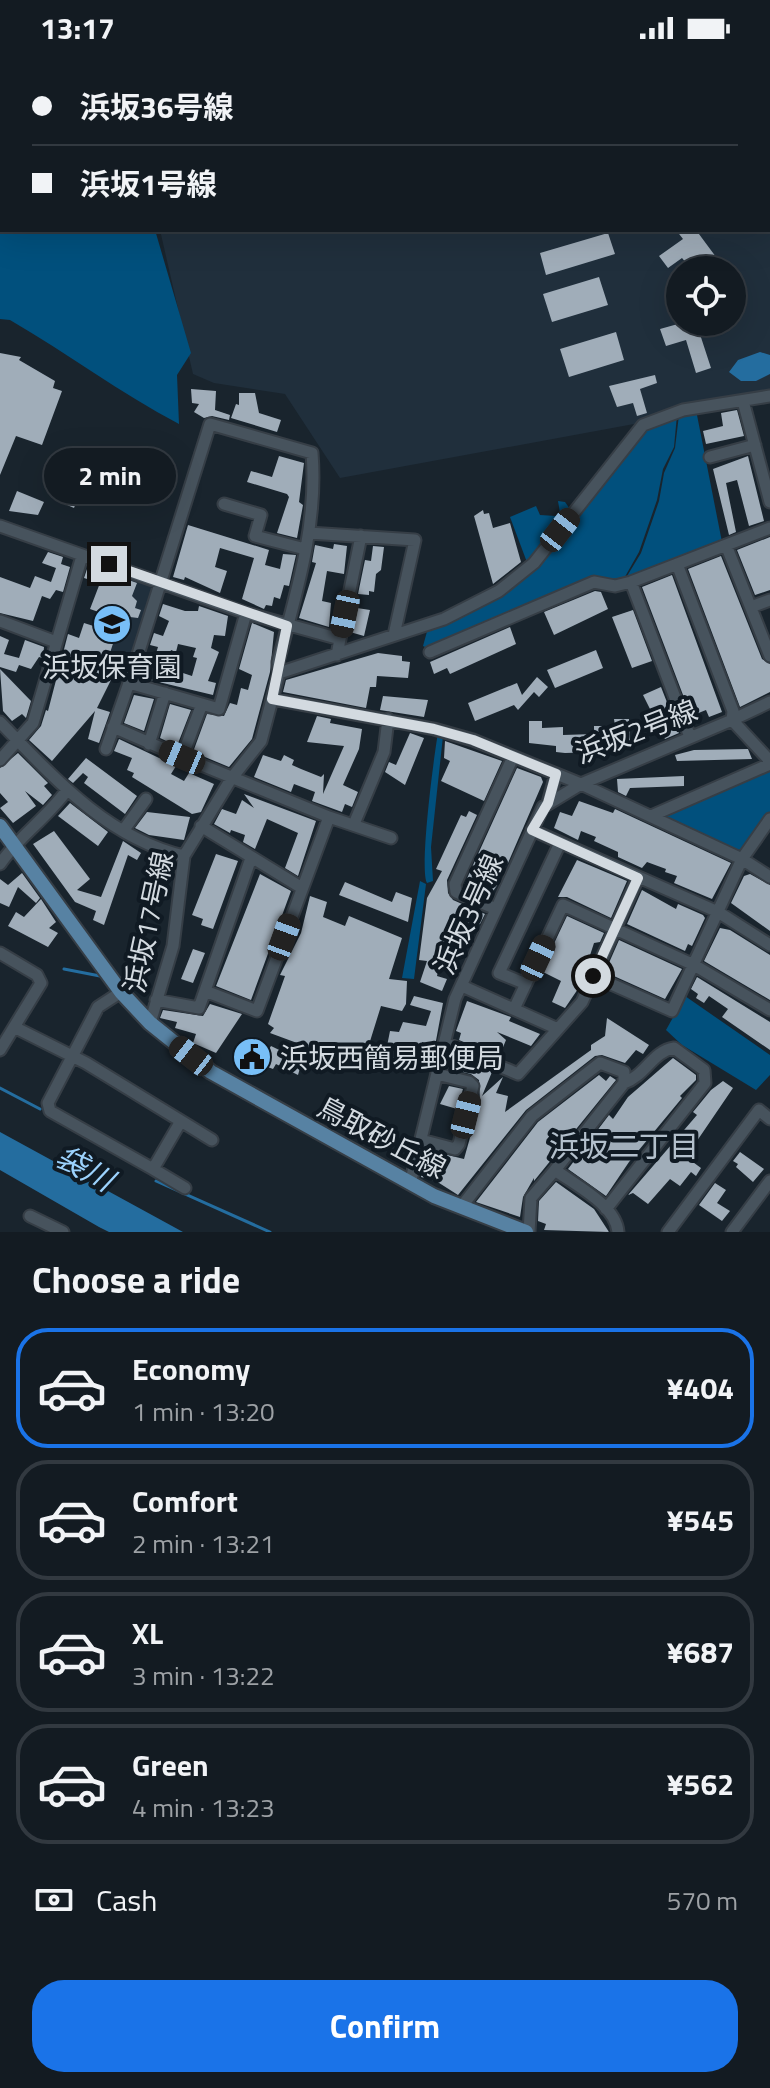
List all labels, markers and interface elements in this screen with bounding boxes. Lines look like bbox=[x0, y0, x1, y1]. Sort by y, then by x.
text: 13:17 bbox=[40, 5, 115, 51]
text: 浜坂36号線 bbox=[80, 84, 234, 130]
text: 浜坂1号線 bbox=[80, 161, 217, 207]
map controls bbox=[666, 256, 746, 336]
button: locate bbox=[666, 256, 746, 336]
callout: 2 min bbox=[43, 448, 175, 504]
text: 2 min bbox=[78, 456, 142, 495]
car bbox=[536, 504, 584, 556]
route end bbox=[91, 546, 127, 582]
car bbox=[328, 588, 362, 640]
school or university icon: 浜坂保育園 bbox=[91, 603, 133, 645]
place label: 浜坂保育園 bbox=[42, 645, 182, 688]
street label: 浜坂2号線 bbox=[569, 688, 703, 774]
car bbox=[155, 737, 209, 777]
street label: 浜坂17号線 bbox=[112, 847, 184, 997]
street label: 浜坂3号線 bbox=[422, 847, 514, 981]
car bbox=[265, 910, 303, 964]
car bbox=[517, 931, 559, 985]
route start bbox=[575, 958, 611, 994]
car bbox=[165, 1032, 217, 1080]
public building icon: 浜坂西簡易郵便局 bbox=[231, 1036, 273, 1078]
place label: 浜坂西簡易郵便局 bbox=[280, 1036, 504, 1079]
street label: 鳥取砂丘線 bbox=[310, 1085, 454, 1189]
car bbox=[449, 1089, 483, 1141]
district label: 浜坂二丁目 bbox=[549, 1123, 699, 1169]
water label: 袋川 bbox=[48, 1133, 125, 1204]
text: Choose a ride bbox=[32, 1252, 240, 1307]
text: Economy bbox=[132, 1346, 250, 1392]
icon: car bbox=[36, 1352, 108, 1424]
text: ¥404 bbox=[667, 1365, 734, 1411]
text: 1 min · 13:20 bbox=[132, 1392, 275, 1431]
text: Comfort bbox=[132, 1478, 238, 1524]
icon: car bbox=[36, 1484, 108, 1556]
text: ¥545 bbox=[667, 1497, 734, 1543]
text: 2 min · 13:21 bbox=[132, 1524, 275, 1563]
text: XL bbox=[132, 1610, 163, 1656]
icon: car bbox=[36, 1616, 108, 1688]
text: ¥687 bbox=[667, 1629, 734, 1675]
text: 3 min · 13:22 bbox=[132, 1656, 275, 1695]
text: Green bbox=[132, 1742, 209, 1788]
icon: car bbox=[36, 1748, 108, 1820]
text: ¥562 bbox=[667, 1761, 734, 1807]
text: 4 min · 13:23 bbox=[132, 1788, 275, 1827]
text: Cash bbox=[96, 1877, 157, 1923]
icon: cash bbox=[32, 1878, 76, 1922]
text: 570 m bbox=[667, 1881, 738, 1920]
button: Confirm bbox=[32, 1980, 738, 2072]

